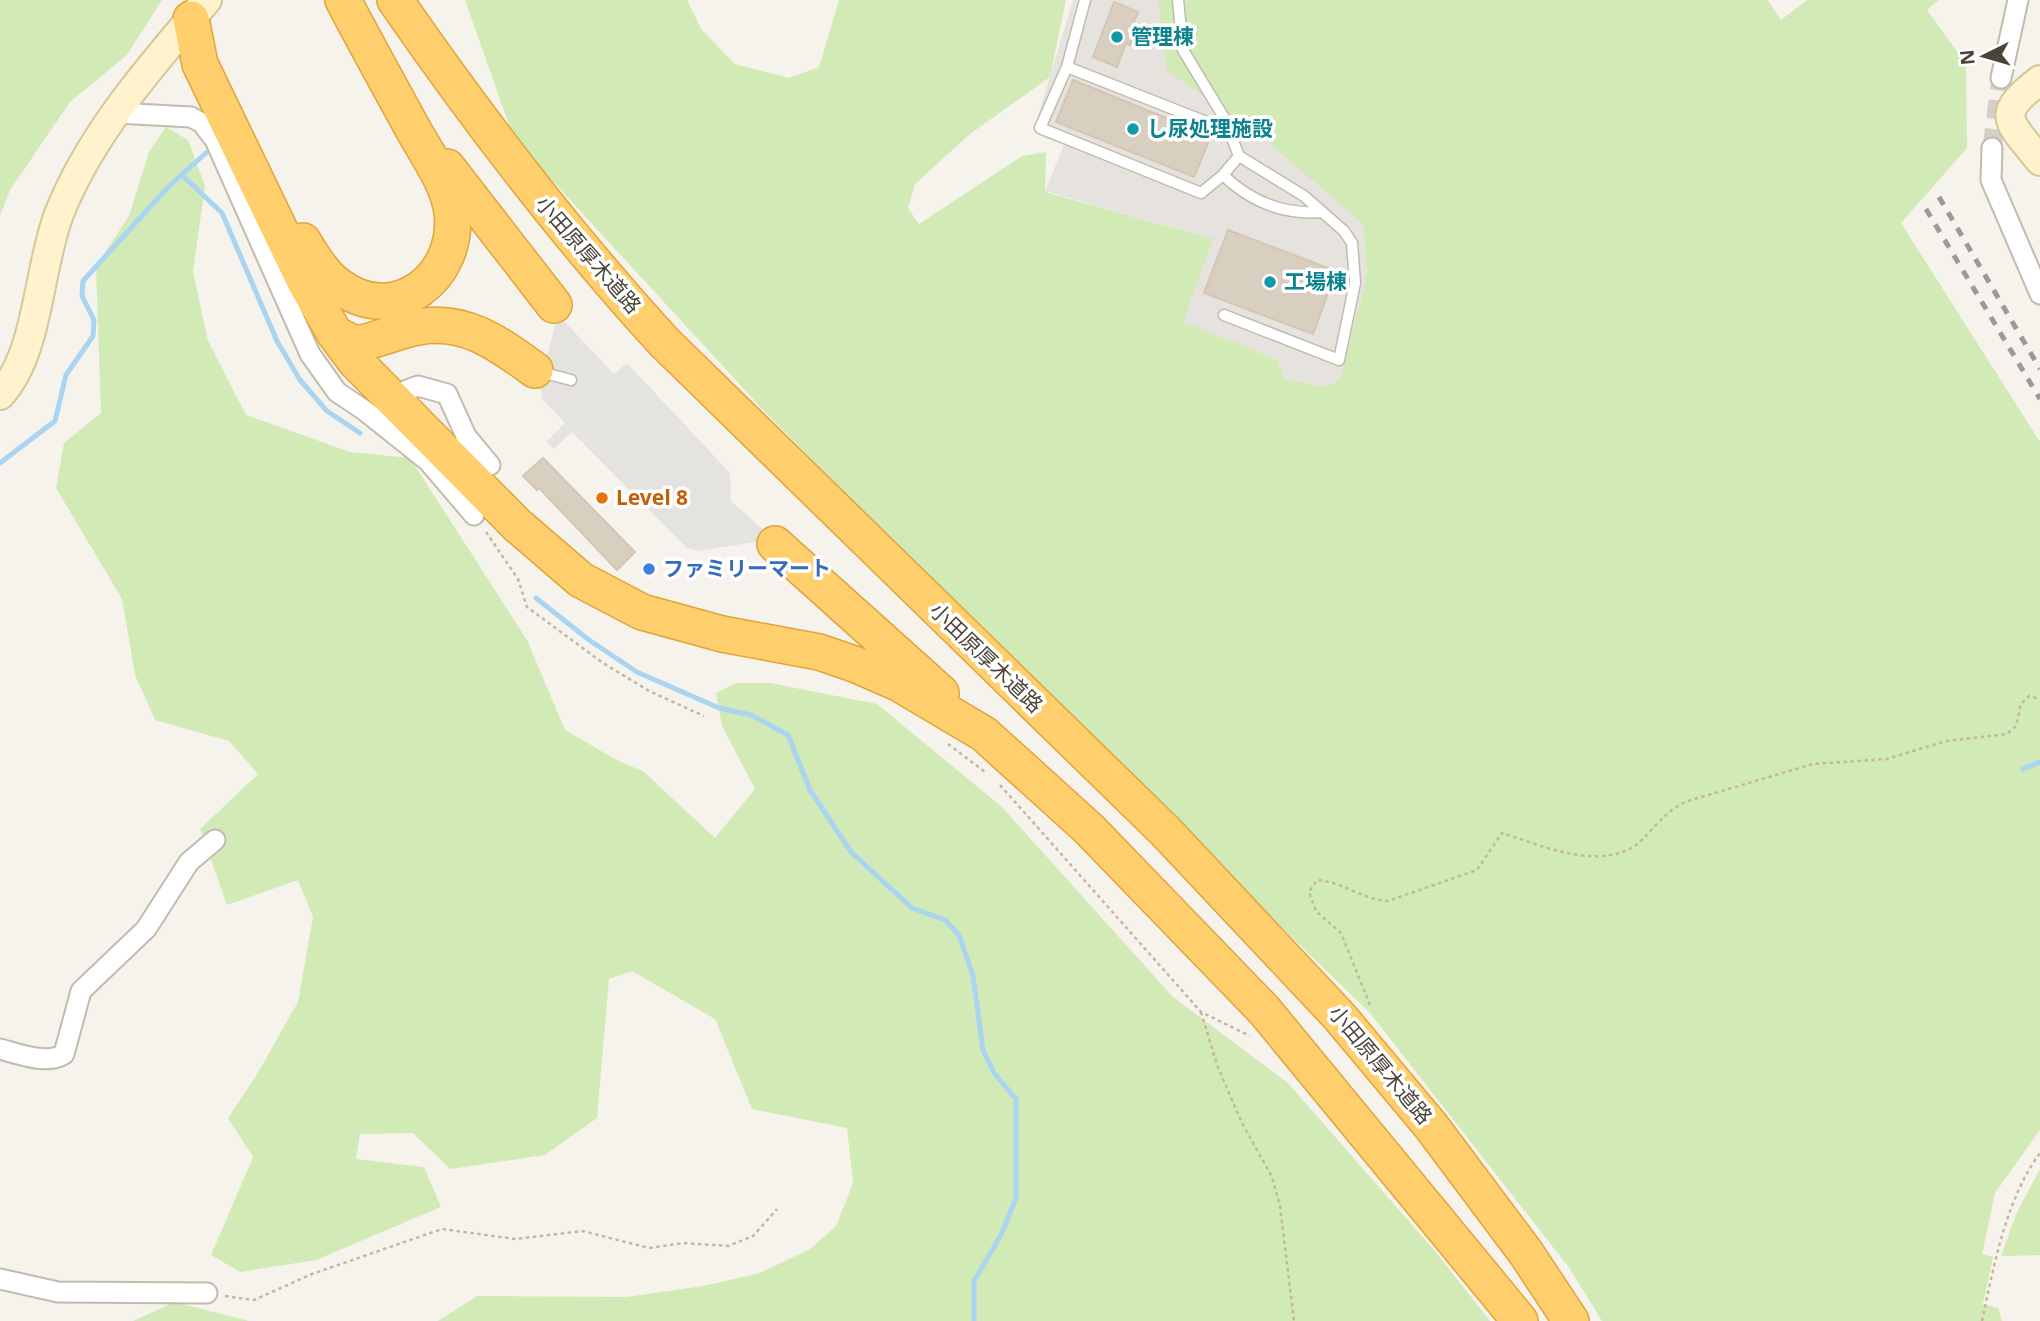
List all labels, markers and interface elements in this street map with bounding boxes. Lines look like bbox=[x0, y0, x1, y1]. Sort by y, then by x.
north arrow bbox=[1949, 21, 2019, 91]
place label: 管理棟 bbox=[1131, 22, 1194, 50]
marker: 管理棟 bbox=[1109, 29, 1125, 45]
text: N bbox=[1953, 49, 1981, 66]
place label: し尿処理施設 bbox=[1147, 114, 1273, 142]
marker: し尿処理施設 bbox=[1125, 121, 1141, 137]
street label: 小田原厚木道路 bbox=[530, 190, 648, 319]
place label: 工場棟 bbox=[1284, 267, 1347, 295]
marker: 工場棟 bbox=[1262, 274, 1278, 290]
place label: Level 8 bbox=[616, 483, 688, 511]
marker: Level 8 bbox=[594, 490, 610, 506]
place label: ファミリーマート bbox=[663, 554, 831, 582]
marker: ファミリーマート bbox=[641, 561, 657, 577]
street label: 小田原厚木道路 bbox=[924, 596, 1049, 718]
street label: 小田原厚木道路 bbox=[1323, 999, 1439, 1130]

